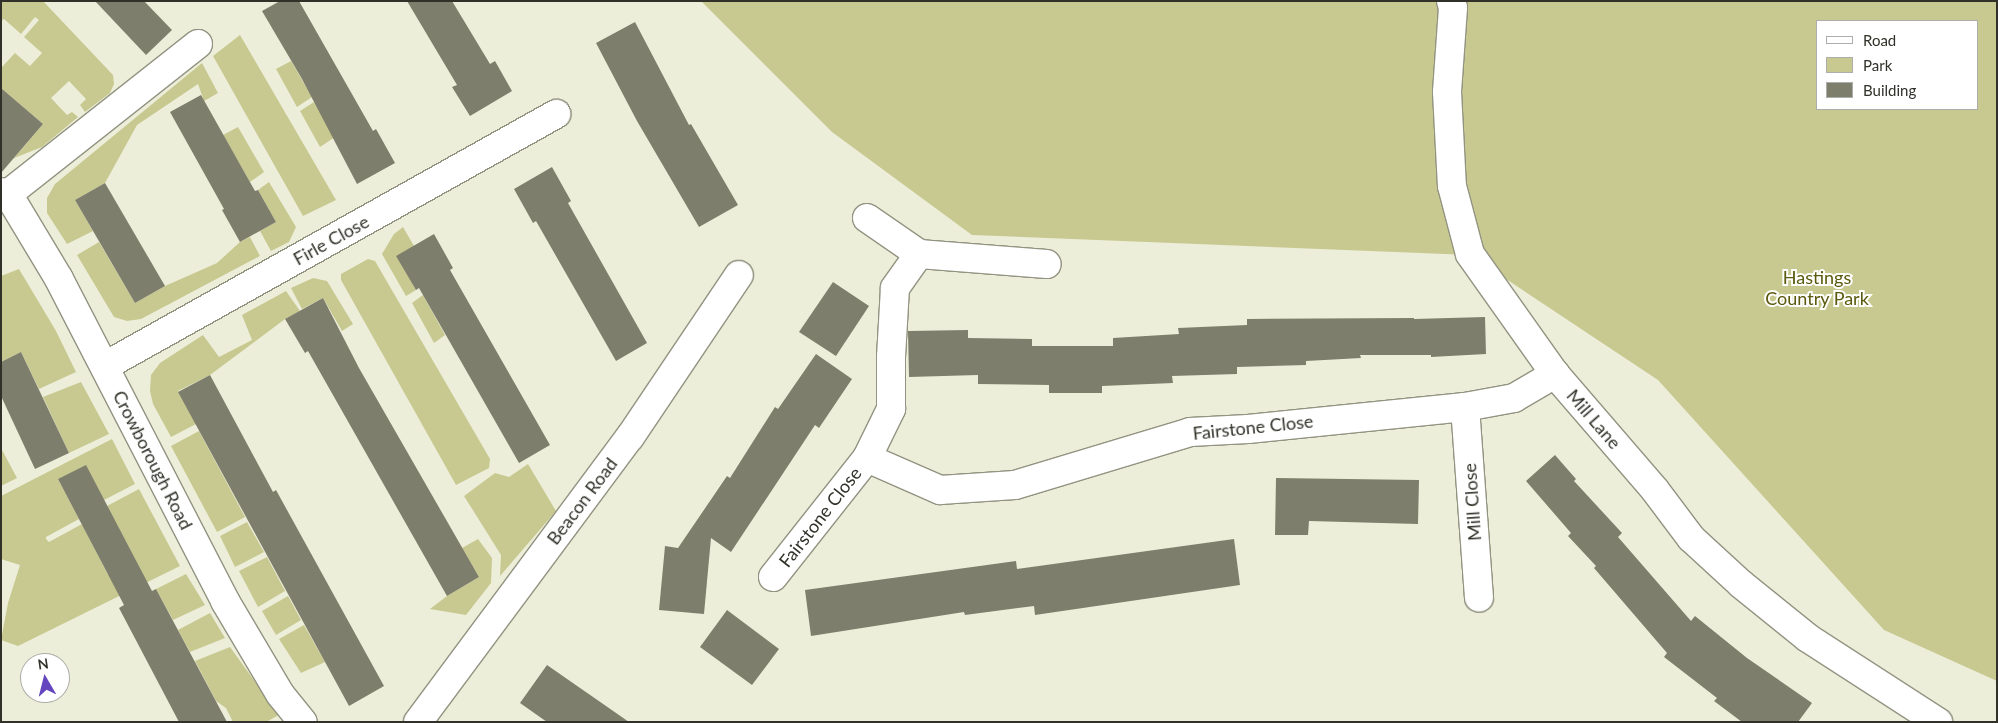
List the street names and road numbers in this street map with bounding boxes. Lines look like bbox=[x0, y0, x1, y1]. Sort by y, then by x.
street label: Firle Close bbox=[289, 210, 373, 270]
street label: Mill Lane bbox=[1562, 385, 1626, 453]
street label: Crowborough Road bbox=[109, 387, 197, 533]
street label: Fairstone Close bbox=[1192, 410, 1314, 444]
street label: Beacon Road bbox=[542, 453, 622, 549]
street label: Mill Close bbox=[1459, 462, 1485, 542]
street label: Fairstone Close bbox=[774, 463, 866, 571]

